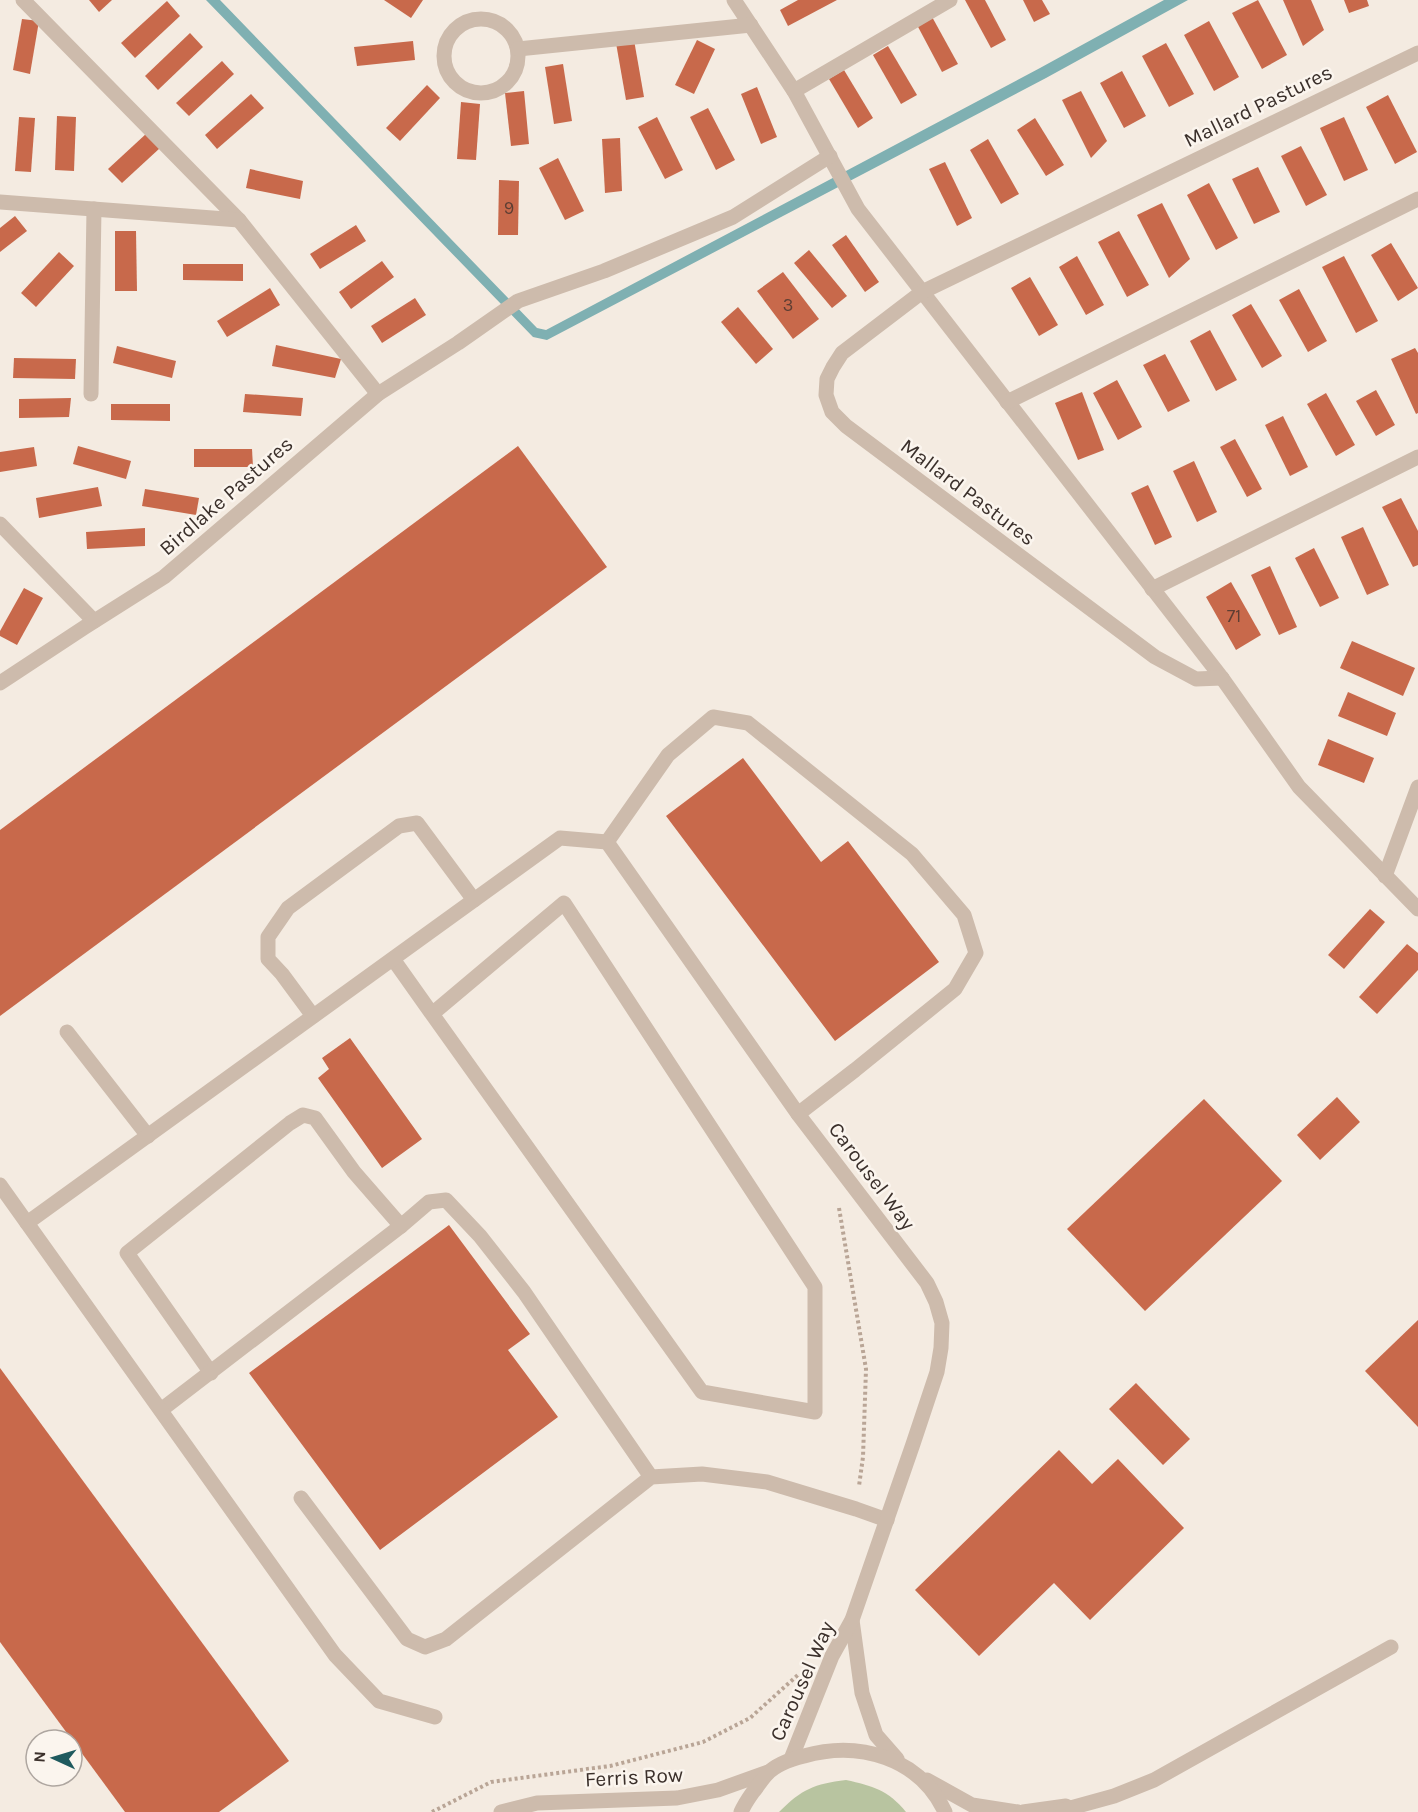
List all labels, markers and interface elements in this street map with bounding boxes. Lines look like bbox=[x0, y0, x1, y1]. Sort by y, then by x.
street label: Mallard Pastures bbox=[1180, 60, 1336, 152]
house number: 9 bbox=[504, 197, 514, 219]
house number: 3 bbox=[783, 294, 793, 316]
street label: Birdlake Pastures bbox=[154, 432, 298, 560]
street label: Mallard Pastures bbox=[896, 434, 1040, 550]
house number: 71 bbox=[1227, 605, 1241, 627]
street label: Carousel Way bbox=[824, 1118, 920, 1235]
street label: Carousel Way bbox=[765, 1617, 839, 1745]
north arrow bbox=[24, 1728, 84, 1788]
text: N bbox=[30, 1751, 49, 1763]
street label: Ferris Row bbox=[584, 1762, 684, 1792]

